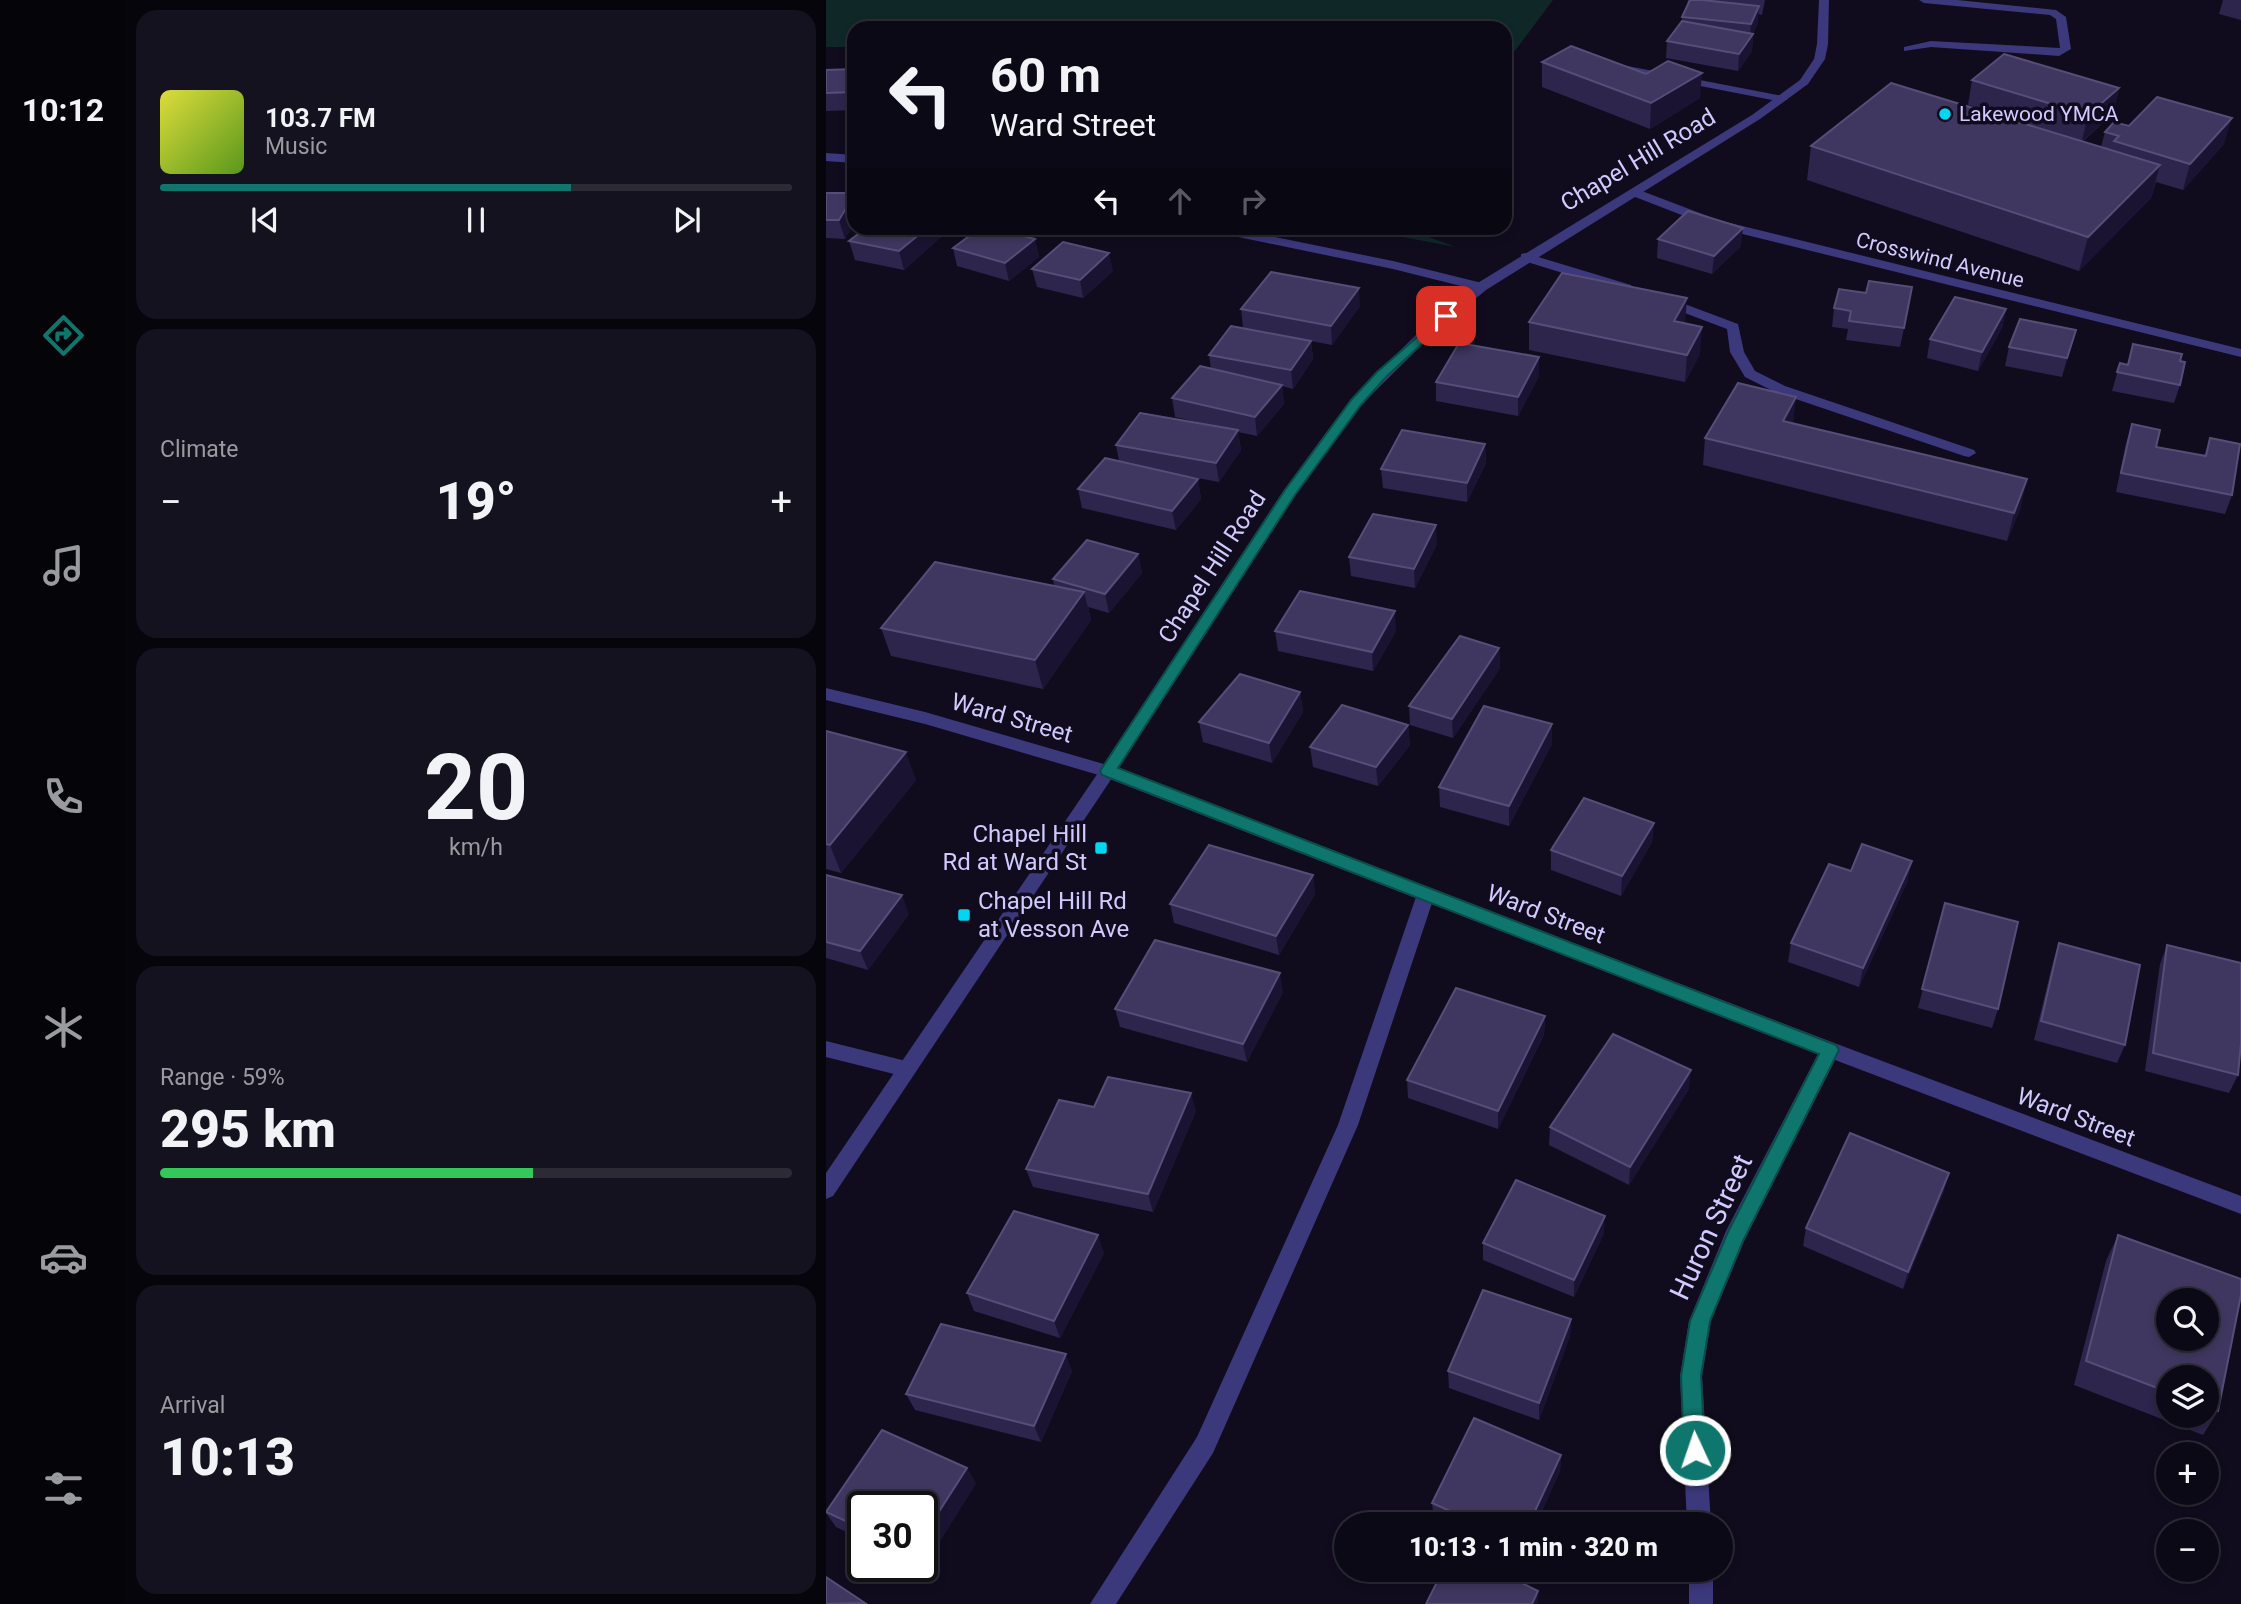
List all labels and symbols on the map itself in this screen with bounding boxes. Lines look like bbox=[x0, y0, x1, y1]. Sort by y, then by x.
place label: Lakewood YMCA bbox=[1959, 102, 2119, 126]
street label: Chapel Hill Road bbox=[1556, 103, 1720, 217]
marker: Lakewood YMCA bbox=[1937, 106, 1953, 122]
street label: Crosswind Avenue bbox=[1853, 227, 2027, 293]
pin bbox=[1416, 286, 1476, 346]
street label: Chapel Hill Road bbox=[1152, 486, 1272, 648]
street label: Ward Street bbox=[948, 687, 1076, 749]
place label: Chapel Hill Rd at Ward St bbox=[942, 820, 1087, 876]
marker: Chapel Hill Rd at Ward St bbox=[1093, 840, 1109, 856]
street label: Ward Street bbox=[1483, 879, 1609, 949]
place label: Chapel Hill Rd at Vesson Ave bbox=[978, 887, 1129, 943]
marker: Chapel Hill Rd at Vesson Ave bbox=[956, 907, 972, 923]
street label: Ward Street bbox=[2013, 1082, 2139, 1152]
street label: Huron Street bbox=[1663, 1149, 1759, 1305]
position arrow bbox=[1658, 1413, 1732, 1487]
speed limit sign: 30 bbox=[847, 1491, 938, 1582]

